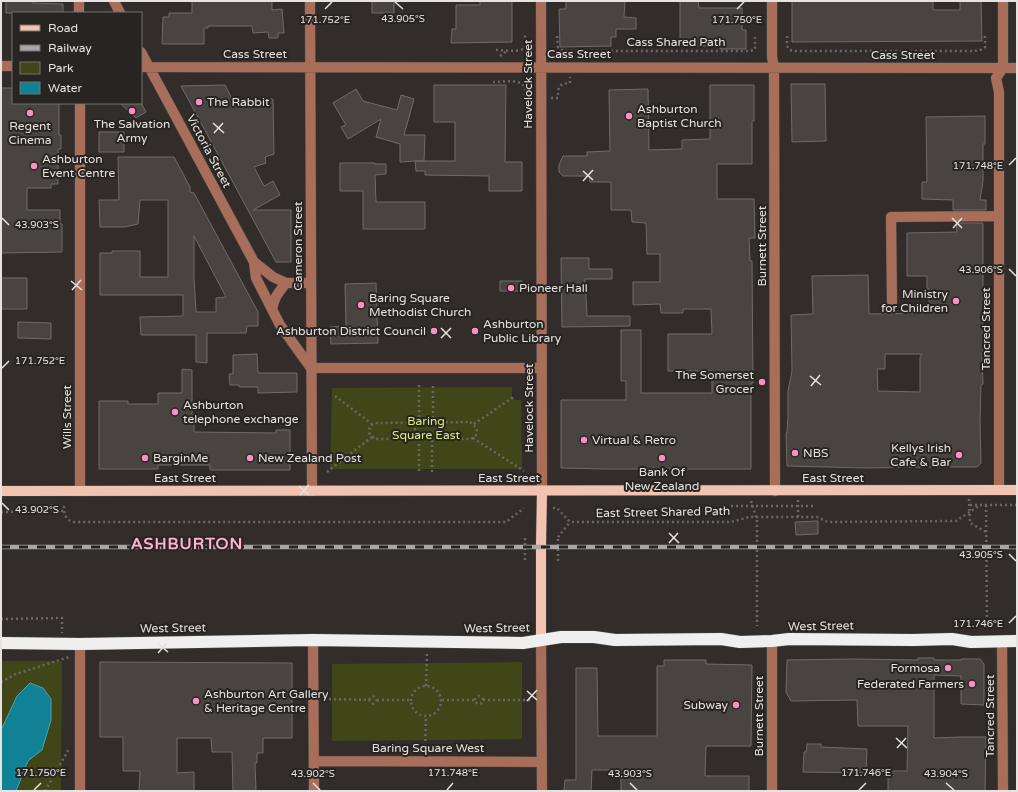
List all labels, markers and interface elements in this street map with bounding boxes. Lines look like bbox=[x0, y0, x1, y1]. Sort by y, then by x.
legend bbox=[12, 12, 142, 104]
text: 43.905°S bbox=[381, 13, 425, 25]
text: 171.752°E bbox=[300, 14, 350, 26]
text: 171.750°E bbox=[712, 14, 762, 26]
text: Road bbox=[48, 21, 78, 35]
street label: Cass Shared Path bbox=[626, 35, 726, 49]
street label: Havelock Street bbox=[521, 39, 535, 129]
text: Railway bbox=[48, 41, 92, 55]
street label: Cass Street bbox=[223, 47, 287, 61]
street label: Cass Street bbox=[547, 47, 611, 61]
street label: Cass Street bbox=[871, 48, 935, 62]
text: Park bbox=[48, 61, 74, 75]
text: Water bbox=[48, 81, 83, 95]
place label: The Rabbit bbox=[207, 95, 270, 109]
marker: The Rabbit bbox=[194, 97, 204, 107]
place label: Ashburton Baptist Church bbox=[637, 102, 722, 130]
marker: The Salvation Army bbox=[127, 106, 137, 116]
marker: Regent Cinema bbox=[25, 108, 35, 118]
marker: Ashburton Baptist Church bbox=[624, 111, 634, 121]
street label: Victoria Street bbox=[184, 112, 234, 190]
place label: The Salvation Army bbox=[94, 117, 170, 145]
place label: Regent Cinema bbox=[8, 119, 52, 147]
place label: Ashburton Event Centre bbox=[42, 152, 116, 180]
text: 171.748°E bbox=[953, 160, 1003, 172]
marker: Ashburton Event Centre bbox=[29, 161, 39, 171]
street label: Cameron Street bbox=[291, 201, 305, 291]
street label: Burnett Street bbox=[755, 205, 769, 286]
text: 43.903°S bbox=[15, 219, 59, 231]
text: 43.906°S bbox=[959, 264, 1003, 276]
place label: Pioneer Hall bbox=[519, 281, 588, 295]
marker: Pioneer Hall bbox=[506, 283, 516, 293]
place label: Ministry for Children bbox=[881, 287, 949, 315]
street label: Tancred Street bbox=[979, 287, 993, 371]
place label: Baring Square Methodist Church bbox=[369, 291, 471, 319]
marker: Ministry for Children bbox=[951, 296, 961, 306]
marker: Baring Square Methodist Church bbox=[356, 300, 366, 310]
place label: Ashburton Public Library bbox=[483, 317, 562, 345]
place label: Ashburton District Council bbox=[276, 324, 426, 338]
marker: Ashburton District Council bbox=[429, 326, 439, 336]
marker: Ashburton Public Library bbox=[470, 326, 480, 336]
text: 171.752°E bbox=[15, 355, 65, 367]
street label: Havelock Street bbox=[522, 363, 536, 453]
place label: The Somerset Grocer bbox=[675, 368, 754, 396]
marker: The Somerset Grocer bbox=[757, 377, 767, 387]
street label: Wills Street bbox=[60, 385, 74, 449]
place label: Ashburton telephone exchange bbox=[183, 398, 299, 426]
marker: Ashburton telephone exchange bbox=[170, 407, 180, 417]
park label: Baring Square East bbox=[392, 414, 460, 442]
place label: Virtual & Retro bbox=[592, 433, 676, 447]
marker: Virtual & Retro bbox=[579, 435, 589, 445]
place label: Kellys Irish Cafe & Bar bbox=[890, 441, 951, 469]
place label: NBS bbox=[803, 446, 828, 460]
marker: NBS bbox=[790, 448, 800, 458]
marker: Kellys Irish Cafe & Bar bbox=[954, 450, 964, 460]
place label: BarginMe bbox=[153, 451, 209, 465]
place label: New Zealand Post bbox=[258, 451, 362, 465]
marker: BarginMe bbox=[140, 453, 150, 463]
marker: New Zealand Post bbox=[245, 453, 255, 463]
marker: Bank Of New Zealand bbox=[657, 453, 667, 463]
place label: Bank Of New Zealand bbox=[625, 465, 699, 493]
street label: East Street bbox=[154, 471, 216, 485]
street label: East Street bbox=[478, 471, 540, 485]
street label: East Street bbox=[802, 471, 864, 485]
text: 43.902°S bbox=[15, 504, 59, 516]
street label: East Street Shared Path bbox=[596, 504, 730, 520]
district label: ASHBURTON bbox=[131, 534, 243, 554]
text: 43.905°S bbox=[959, 549, 1003, 561]
street label: West Street bbox=[788, 618, 855, 634]
text: 171.746°E bbox=[953, 618, 1003, 630]
street label: West Street bbox=[140, 620, 207, 636]
street label: West Street bbox=[464, 620, 531, 636]
place label: Formosa bbox=[890, 661, 940, 675]
marker: Formosa bbox=[943, 663, 953, 673]
street label: Tancred Street bbox=[983, 674, 997, 758]
street label: Burnett Street bbox=[752, 675, 766, 756]
place label: Federated Farmers bbox=[857, 677, 964, 691]
marker: Federated Farmers bbox=[967, 679, 977, 689]
place label: Ashburton Art Gallery & Heritage Centre bbox=[204, 687, 329, 715]
marker: Ashburton Art Gallery & Heritage Centre bbox=[191, 696, 201, 706]
place label: Subway bbox=[683, 698, 729, 712]
marker: Subway bbox=[731, 700, 741, 710]
street label: Baring Square West bbox=[372, 741, 485, 755]
text: 171.750°E bbox=[16, 767, 66, 779]
text: 171.748°E bbox=[428, 767, 478, 779]
text: 171.746°E bbox=[841, 767, 891, 779]
text: 43.902°S bbox=[291, 768, 335, 780]
text: 43.903°S bbox=[608, 768, 652, 780]
text: 43.904°S bbox=[924, 768, 968, 780]

